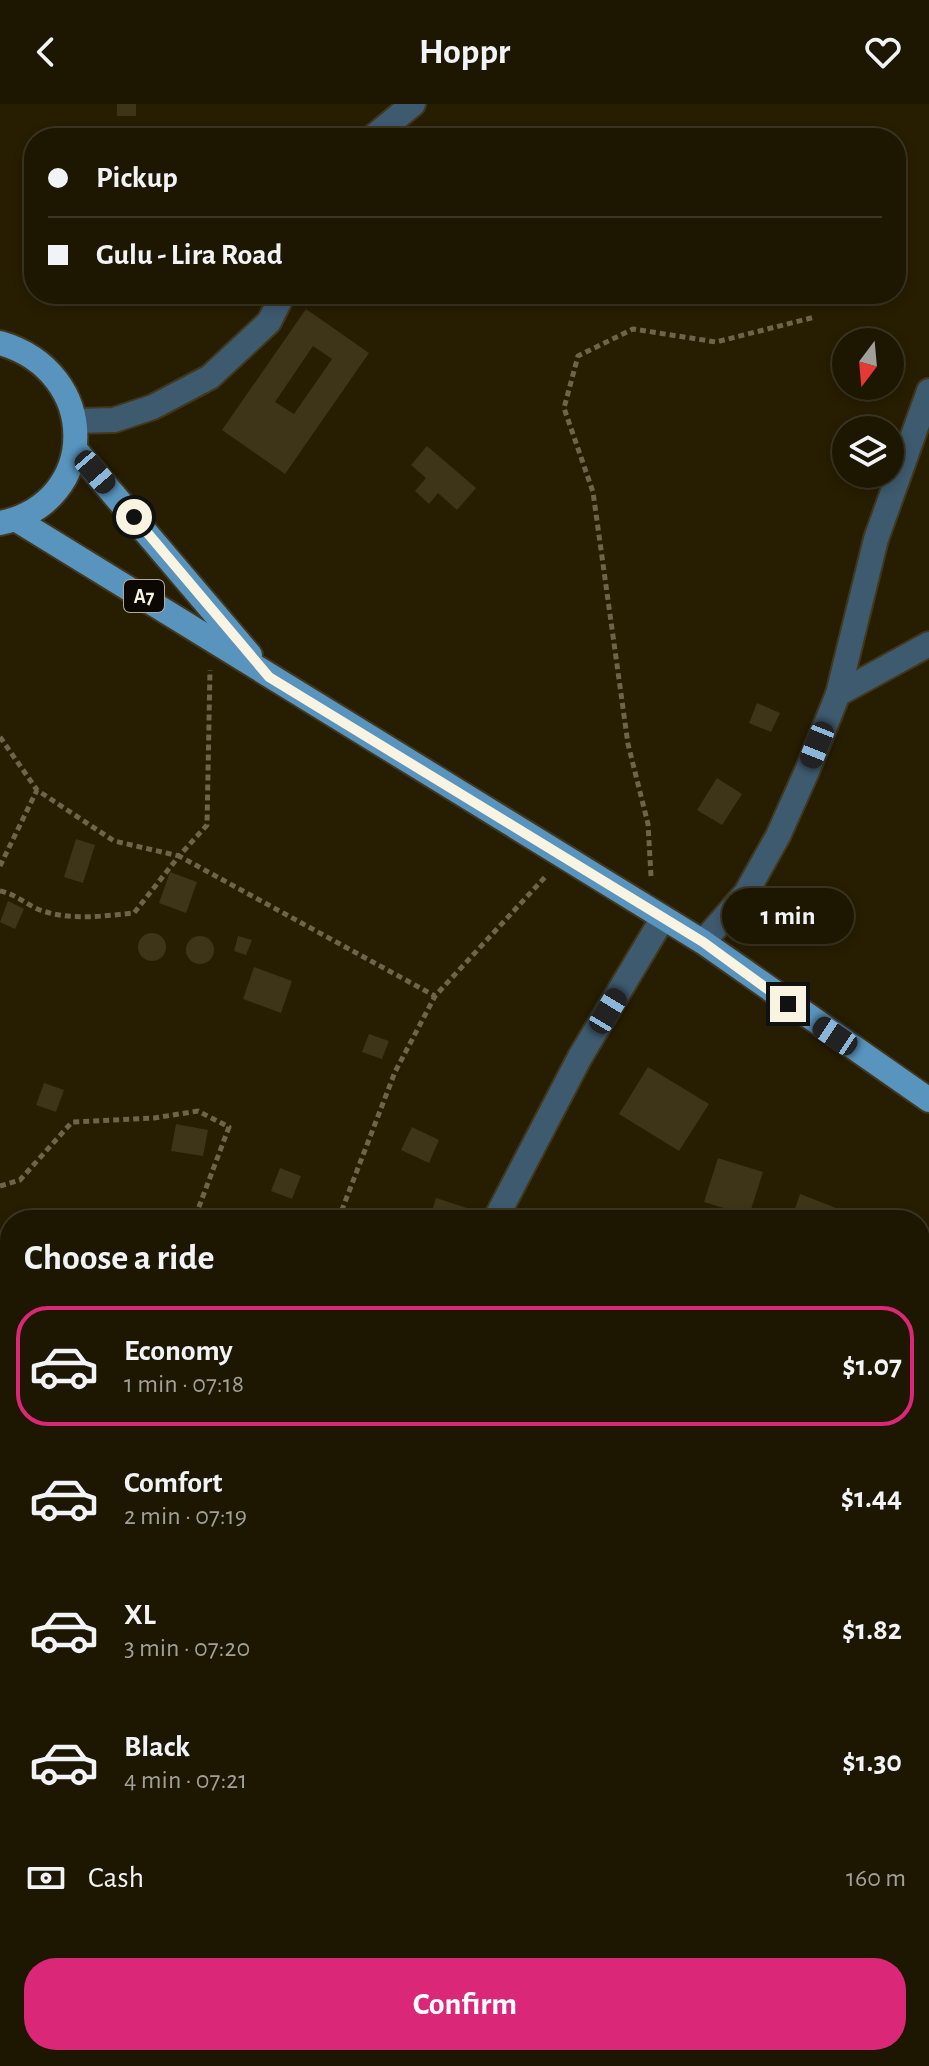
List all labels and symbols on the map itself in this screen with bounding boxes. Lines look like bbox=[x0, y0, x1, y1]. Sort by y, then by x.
north arrow bbox=[832, 328, 904, 400]
car bbox=[70, 446, 120, 498]
route start bbox=[116, 499, 152, 535]
road number: A7 bbox=[124, 580, 164, 612]
car bbox=[797, 718, 837, 772]
callout: 1 min bbox=[722, 888, 854, 944]
car bbox=[585, 984, 631, 1038]
route end bbox=[770, 986, 806, 1022]
car bbox=[808, 1013, 862, 1059]

